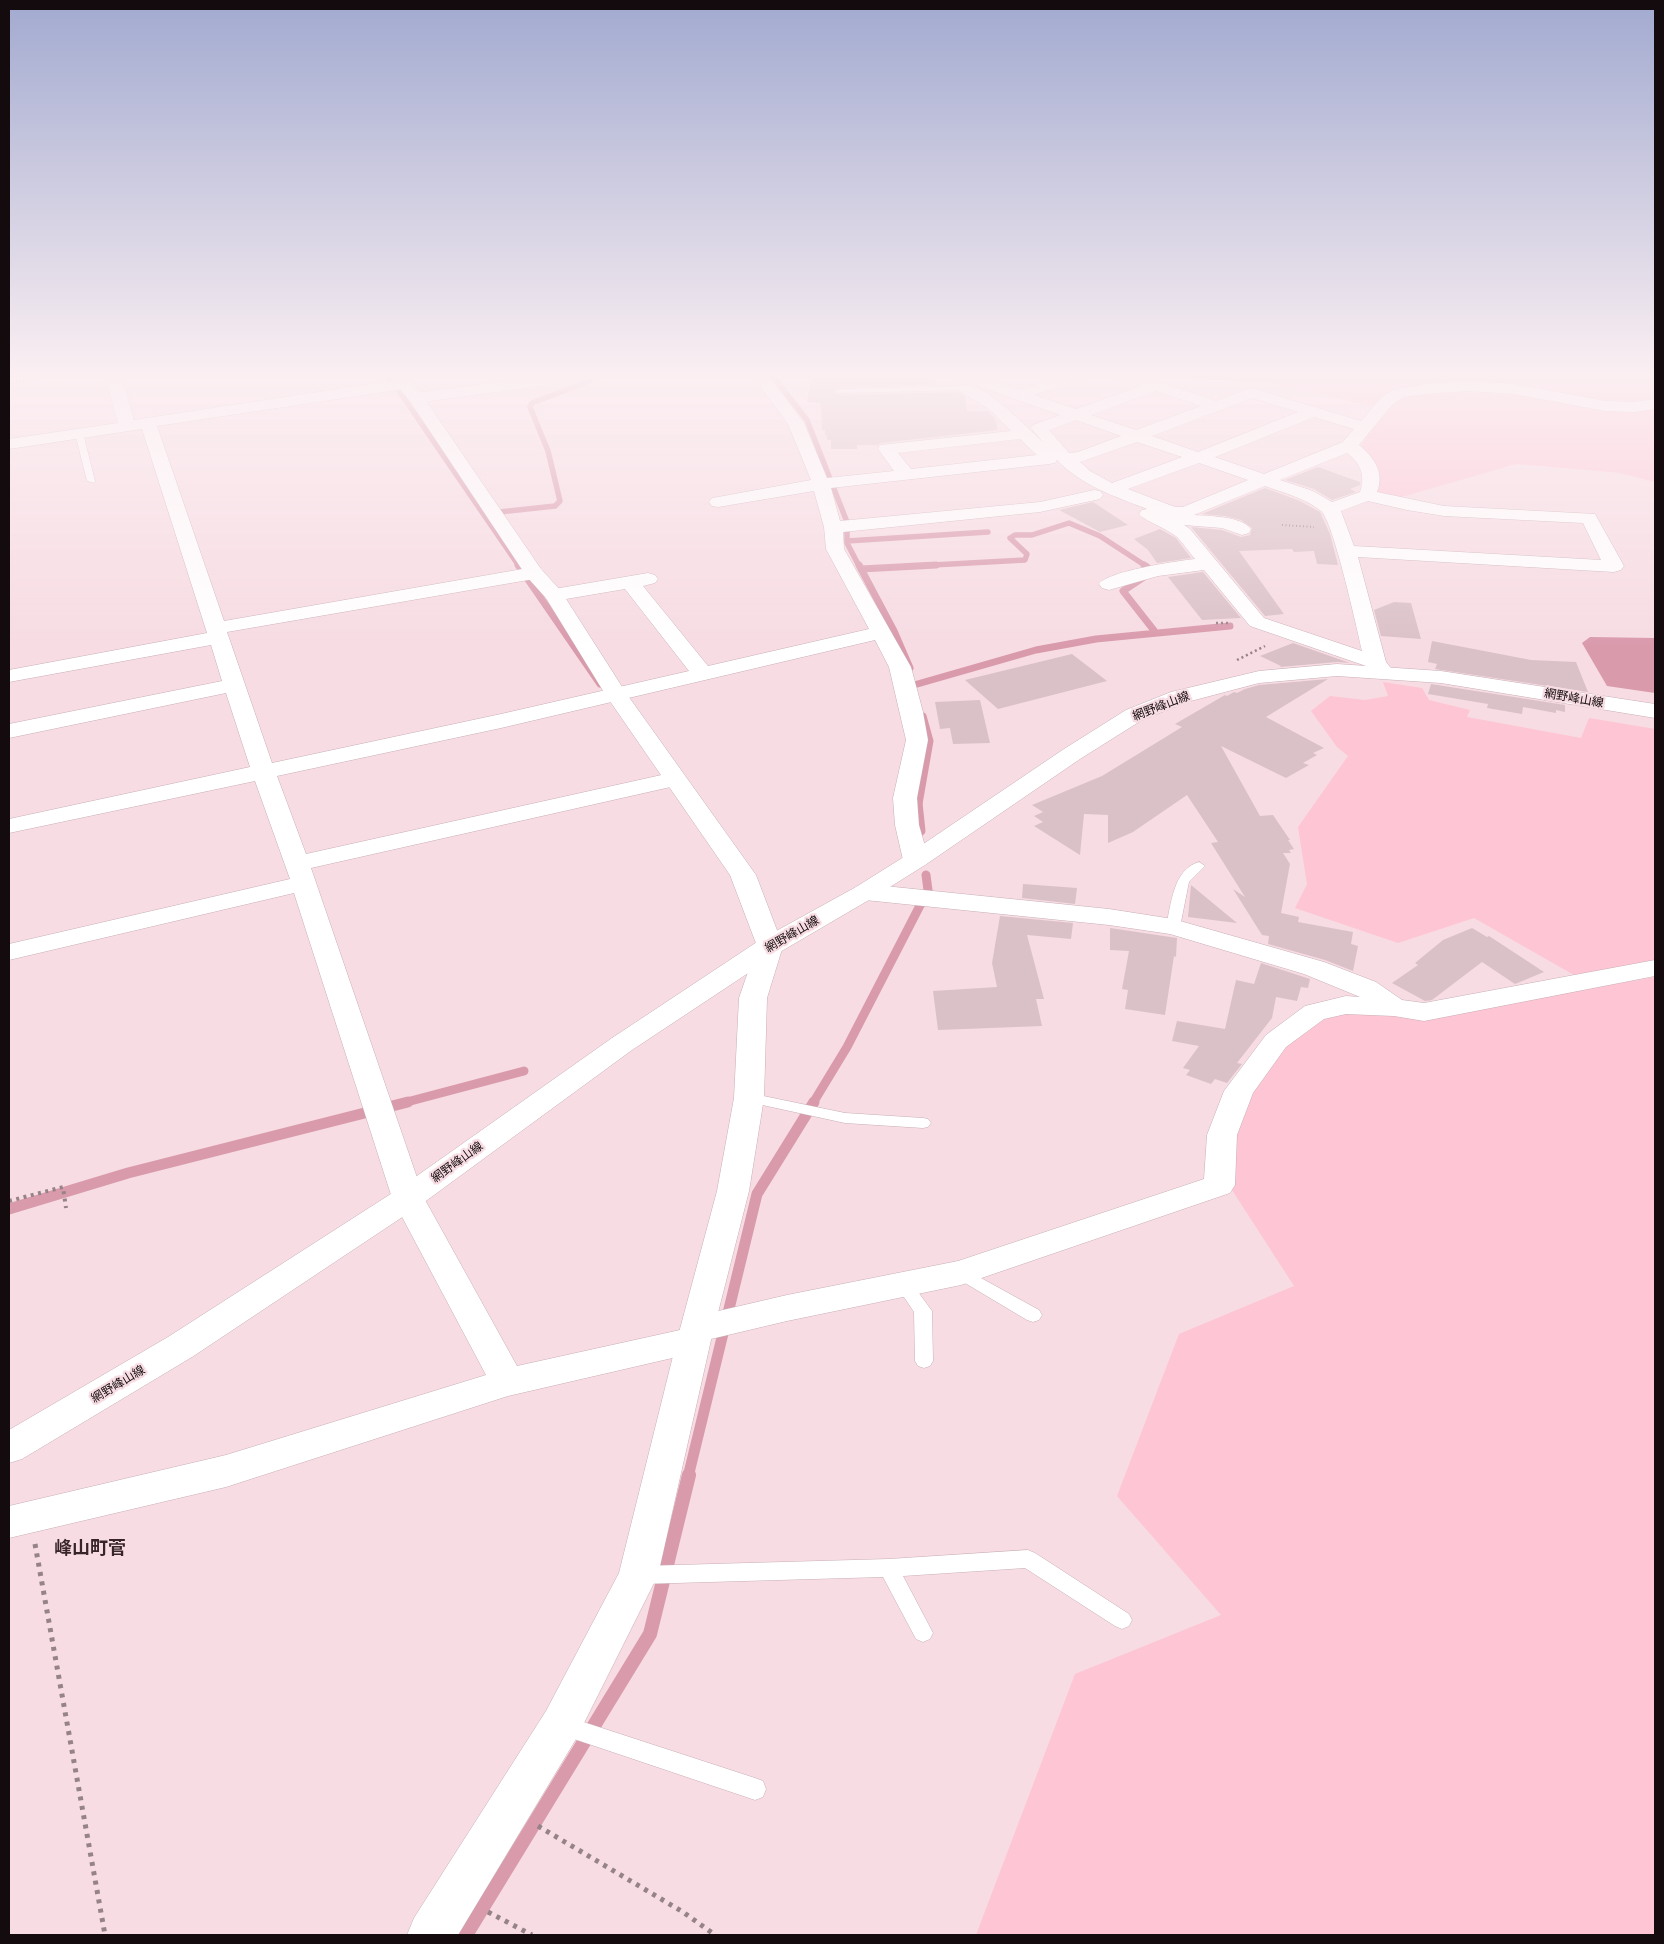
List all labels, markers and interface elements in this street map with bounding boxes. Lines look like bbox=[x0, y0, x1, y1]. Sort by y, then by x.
street label: 網野峰山線 bbox=[1543, 686, 1605, 710]
street label: 網野峰山線 bbox=[1130, 689, 1192, 723]
street label: 網野峰山線 bbox=[762, 913, 822, 955]
street label: 網野峰山線 bbox=[428, 1139, 486, 1185]
street label: 網野峰山線 bbox=[89, 1362, 147, 1406]
district label: 峰山町菅 bbox=[54, 1537, 126, 1559]

